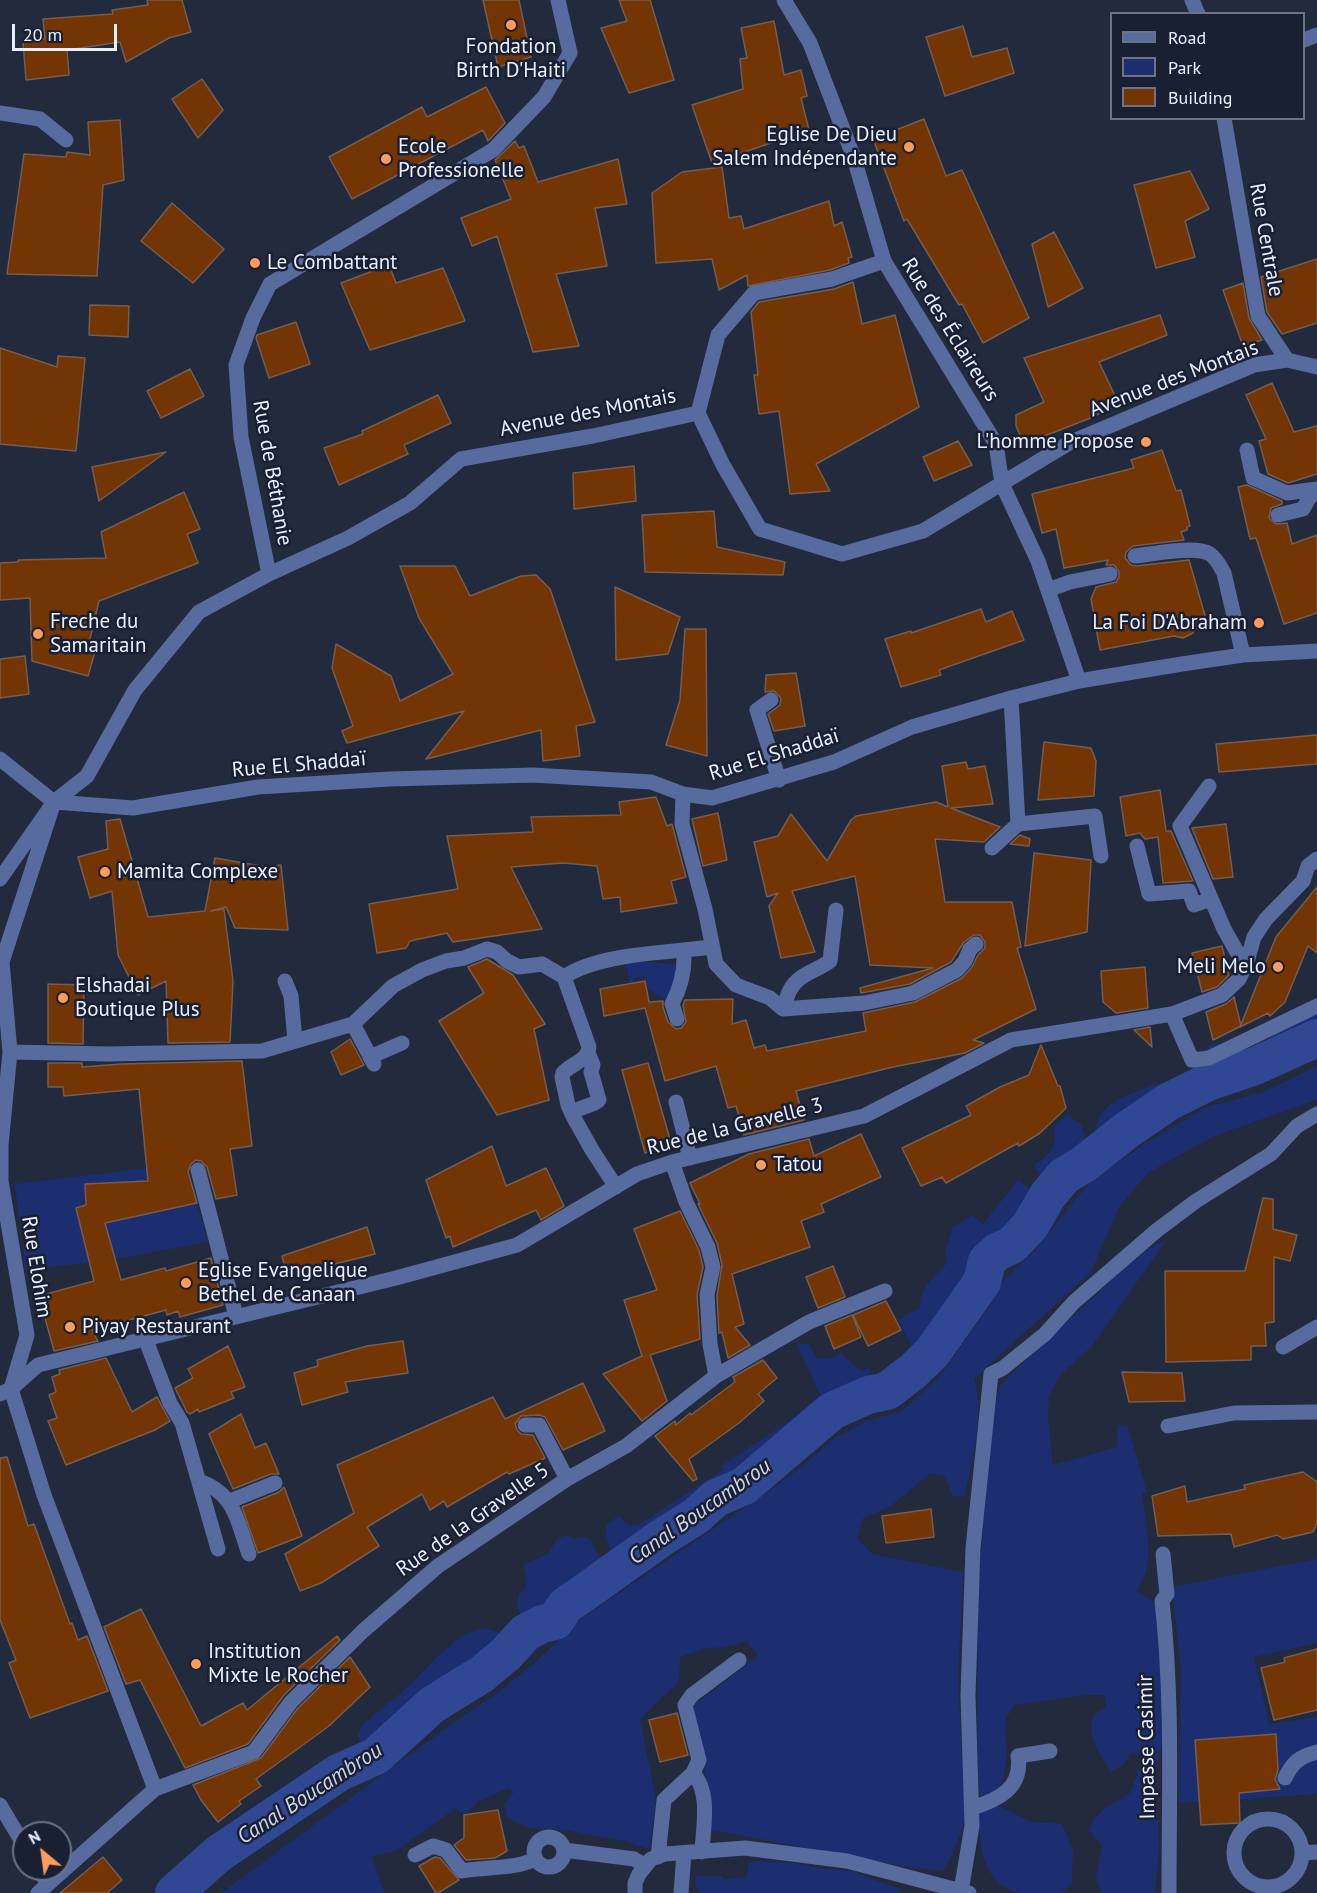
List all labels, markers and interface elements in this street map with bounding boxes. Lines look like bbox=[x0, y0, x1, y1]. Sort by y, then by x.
scale bar bbox=[15, 12, 120, 50]
legend bbox=[1110, 12, 1305, 120]
marker: Fondation Birth D'Haiti bbox=[504, 18, 518, 32]
text: 20 m bbox=[23, 23, 62, 46]
text: Road bbox=[1168, 26, 1206, 49]
place label: Fondation Birth D'Haiti bbox=[456, 34, 566, 84]
text: Park bbox=[1168, 56, 1201, 79]
text: Building bbox=[1168, 86, 1232, 109]
place label: Eglise De Dieu Salem Indépendante bbox=[712, 122, 897, 172]
place label: Ecole Professionelle bbox=[398, 134, 524, 184]
marker: Eglise De Dieu Salem Indépendante bbox=[902, 140, 916, 154]
marker: Ecole Professionelle bbox=[379, 152, 393, 166]
street label: Rue Centrale bbox=[1244, 181, 1288, 299]
place label: Le Combattant bbox=[267, 250, 397, 276]
street label: Rue des Éclaireurs bbox=[896, 254, 1004, 406]
marker: Le Combattant bbox=[248, 256, 262, 270]
street label: Avenue des Montais bbox=[1086, 335, 1262, 423]
street label: Avenue des Montais bbox=[498, 384, 678, 442]
street label: Rue de Béthanie bbox=[247, 398, 297, 548]
place label: L'homme Propose bbox=[977, 429, 1134, 455]
marker: L'homme Propose bbox=[1139, 435, 1153, 449]
place label: Freche du Samaritain bbox=[50, 609, 146, 659]
place label: La Foi D'Abraham bbox=[1092, 610, 1247, 636]
marker: La Foi D'Abraham bbox=[1252, 616, 1266, 630]
marker: Freche du Samaritain bbox=[31, 627, 45, 641]
street label: Rue El Shaddaï bbox=[706, 723, 842, 787]
street label: Rue El Shaddaï bbox=[231, 747, 367, 783]
place label: Mamita Complexe bbox=[117, 859, 278, 885]
marker: Mamita Complexe bbox=[98, 865, 112, 879]
place label: Meli Melo bbox=[1177, 954, 1266, 980]
marker: Meli Melo bbox=[1271, 960, 1285, 974]
place label: Elshadai Boutique Plus bbox=[75, 973, 199, 1023]
marker: Elshadai Boutique Plus bbox=[56, 991, 70, 1005]
street label: Rue de la Gravelle 3 bbox=[644, 1093, 826, 1161]
place label: Tatou bbox=[773, 1152, 822, 1178]
marker: Tatou bbox=[754, 1158, 768, 1172]
street label: Rue Elohim bbox=[16, 1214, 56, 1320]
place label: Eglise Evangelique Bethel de Canaan bbox=[198, 1258, 368, 1308]
marker: Eglise Evangelique Bethel de Canaan bbox=[179, 1276, 193, 1290]
place label: Piyay Restaurant bbox=[82, 1314, 231, 1340]
marker: Piyay Restaurant bbox=[63, 1320, 77, 1334]
water label: Canal Boucambrou bbox=[624, 1453, 776, 1571]
street label: Rue de la Gravelle 5 bbox=[392, 1458, 554, 1582]
place label: Institution Mixte le Rocher bbox=[208, 1639, 348, 1689]
marker: Institution Mixte le Rocher bbox=[189, 1657, 203, 1671]
street label: Impasse Casimir bbox=[1133, 1674, 1161, 1820]
water label: Canal Boucambrou bbox=[233, 1737, 387, 1851]
north arrow bbox=[12, 1821, 72, 1881]
text: N bbox=[25, 1826, 44, 1848]

